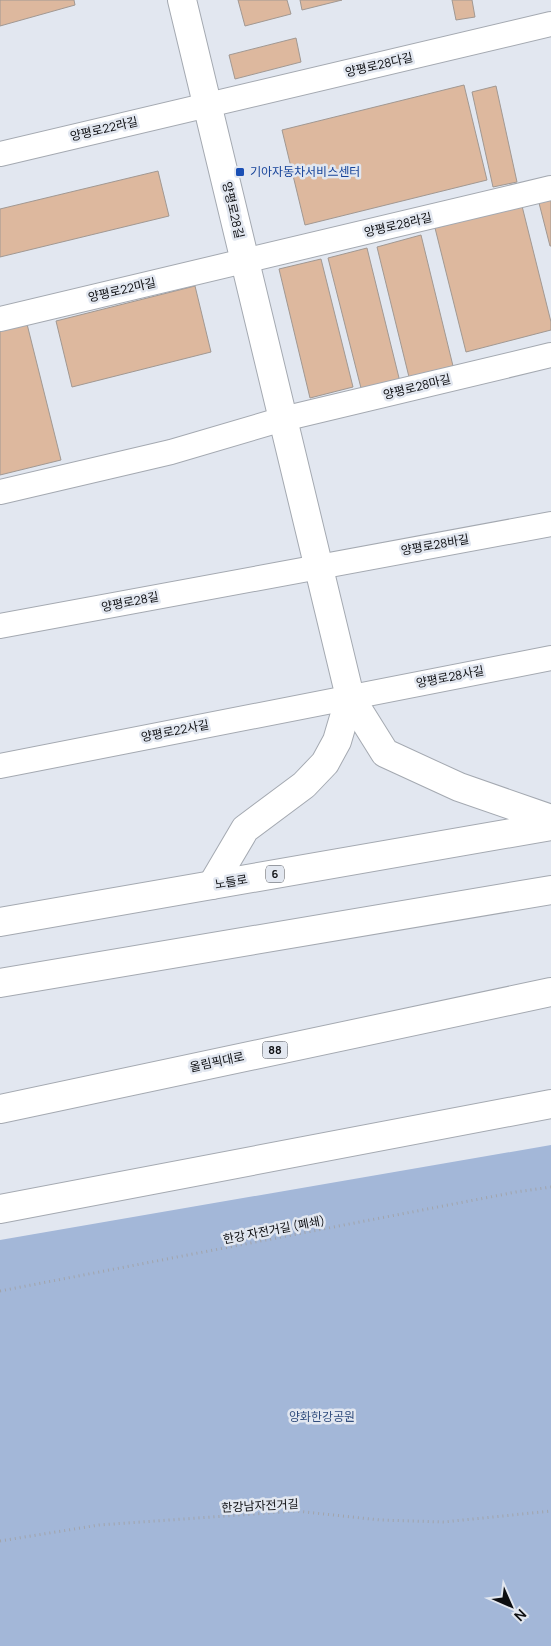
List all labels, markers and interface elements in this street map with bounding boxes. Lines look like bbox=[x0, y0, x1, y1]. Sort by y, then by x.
street label: 양평로28다길 bbox=[343, 48, 414, 81]
street label: 양평로22라길 bbox=[68, 112, 139, 145]
place label: 기아자동차서비스센터 bbox=[250, 163, 360, 180]
marker: 기아자동차서비스센터 bbox=[234, 166, 246, 178]
street label: 양평로28길 bbox=[219, 180, 248, 240]
street label: 양평로28라길 bbox=[362, 208, 433, 241]
street label: 양평로22마길 bbox=[86, 273, 157, 306]
street label: 양평로28마길 bbox=[381, 370, 452, 403]
street label: 양평로28바길 bbox=[399, 530, 470, 559]
street label: 양평로28길 bbox=[100, 588, 160, 615]
street label: 양평로28사길 bbox=[414, 662, 485, 691]
street label: 양평로22사길 bbox=[139, 716, 210, 745]
road number: 6 bbox=[266, 866, 284, 882]
street label: 노들로 bbox=[213, 870, 249, 893]
road number: 88 bbox=[262, 1042, 288, 1058]
street label: 올림픽대로 bbox=[188, 1047, 246, 1076]
street label: 한강 자전거길 (폐쇄) bbox=[222, 1211, 326, 1248]
park label: 양화한강공원 bbox=[289, 1408, 355, 1425]
street label: 한강남자전거길 bbox=[221, 1495, 299, 1516]
north arrow bbox=[486, 1581, 536, 1631]
text: N bbox=[510, 1605, 531, 1626]

